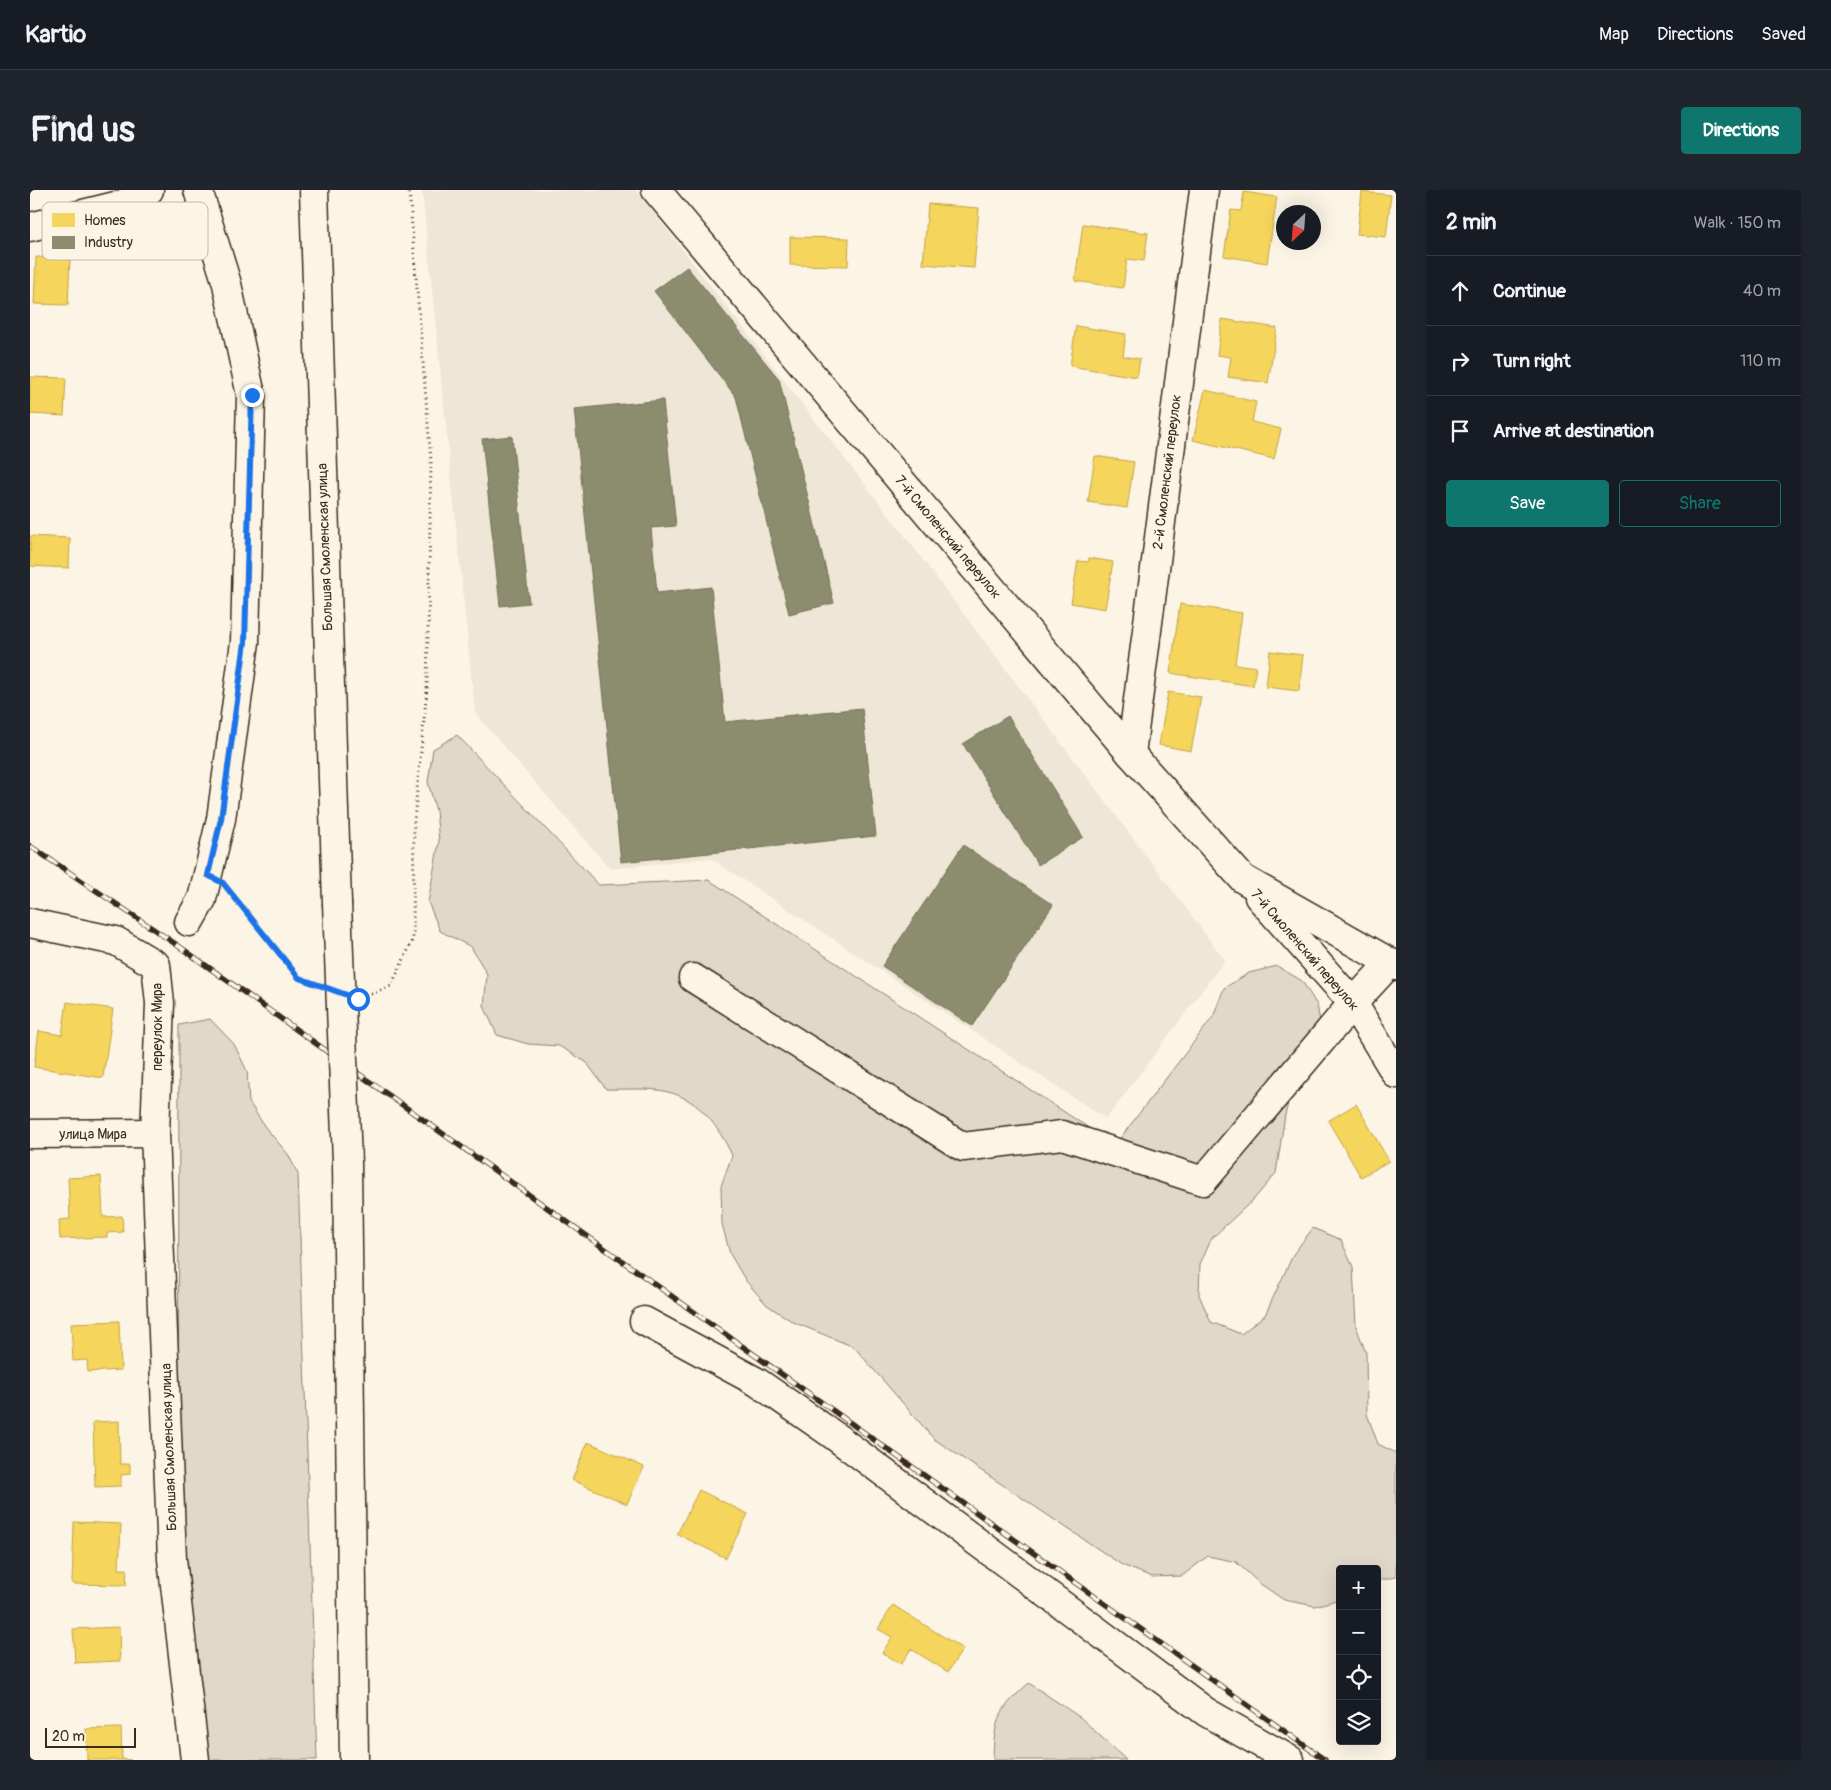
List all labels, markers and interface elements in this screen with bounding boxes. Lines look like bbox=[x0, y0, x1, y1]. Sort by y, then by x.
text: Kartio bbox=[25, 20, 86, 49]
text: Map bbox=[1599, 23, 1629, 46]
text: Directions bbox=[1657, 23, 1733, 46]
text: Saved bbox=[1761, 23, 1806, 46]
button: Directions bbox=[1681, 107, 1801, 154]
text: Find us bbox=[30, 108, 135, 152]
legend bbox=[42, 202, 208, 260]
north arrow bbox=[1276, 205, 1321, 250]
text: 2 min bbox=[1446, 209, 1496, 236]
text: Homes bbox=[84, 212, 126, 229]
text: Walk · 150 m bbox=[1694, 213, 1781, 233]
text: Industry bbox=[84, 234, 133, 251]
icon: ahead bbox=[1446, 277, 1474, 305]
text: Continue bbox=[1493, 279, 1566, 303]
text: 40 m bbox=[1743, 281, 1781, 301]
icon: right bbox=[1446, 347, 1474, 375]
text: Turn right bbox=[1493, 349, 1571, 373]
text: 110 m bbox=[1740, 351, 1781, 371]
route end bbox=[241, 384, 264, 407]
street label: 2-й Смоленский переулок bbox=[1149, 393, 1185, 551]
icon: arrive bbox=[1446, 417, 1474, 445]
text: Arrive at destination bbox=[1493, 419, 1654, 443]
street label: Большая Смоленская улица bbox=[314, 463, 336, 631]
street label: 7-й Смоленский переулок bbox=[891, 472, 1005, 602]
button: Save bbox=[1446, 480, 1609, 527]
button: Share bbox=[1619, 480, 1781, 527]
street label: 7-й Смоленский переулок bbox=[1248, 886, 1362, 1014]
street label: переулок Мира bbox=[149, 983, 166, 1071]
route start bbox=[347, 988, 370, 1011]
street label: улица Мира bbox=[58, 1126, 127, 1143]
street label: Большая Смоленская улица bbox=[158, 1363, 180, 1531]
map controls bbox=[1336, 1565, 1381, 1745]
button: + bbox=[1336, 1565, 1381, 1610]
button: − bbox=[1336, 1610, 1381, 1655]
button: locate bbox=[1336, 1655, 1381, 1700]
button: layers bbox=[1336, 1700, 1381, 1745]
scale bar bbox=[45, 1725, 136, 1748]
text: 20 m bbox=[52, 1728, 85, 1745]

